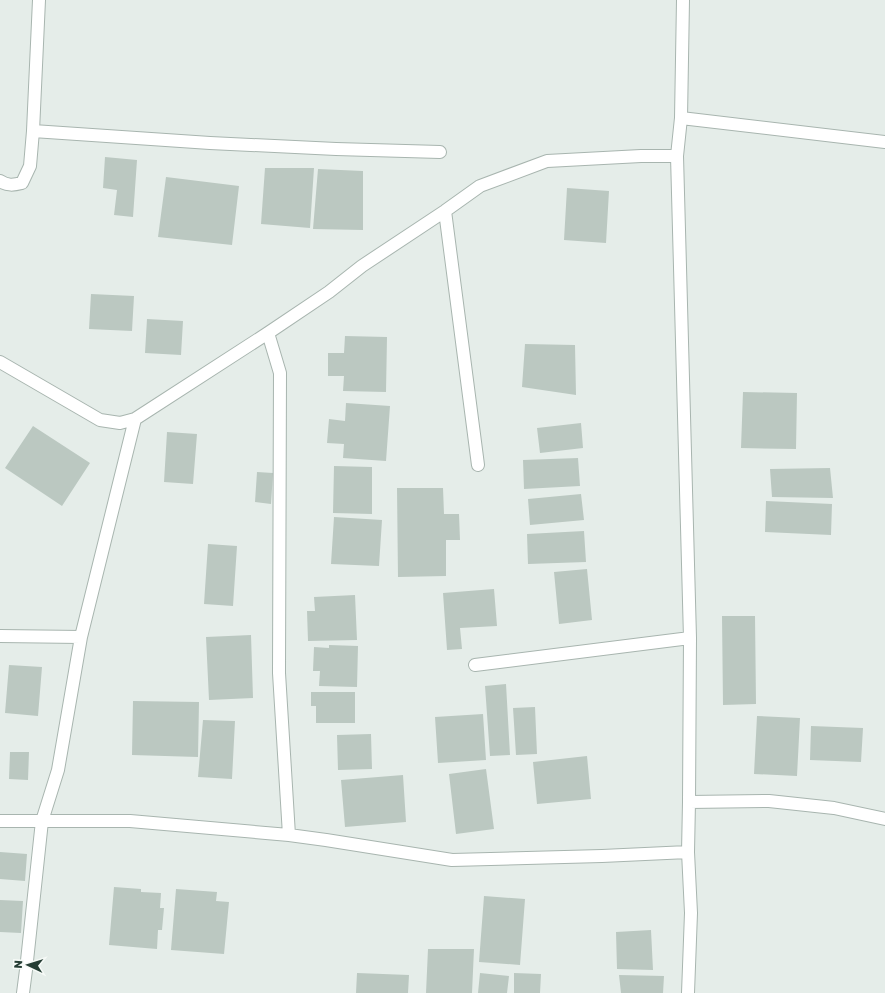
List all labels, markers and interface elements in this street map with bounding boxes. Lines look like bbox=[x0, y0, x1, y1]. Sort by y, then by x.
north arrow bbox=[8, 945, 48, 985]
text: N bbox=[11, 960, 24, 969]

